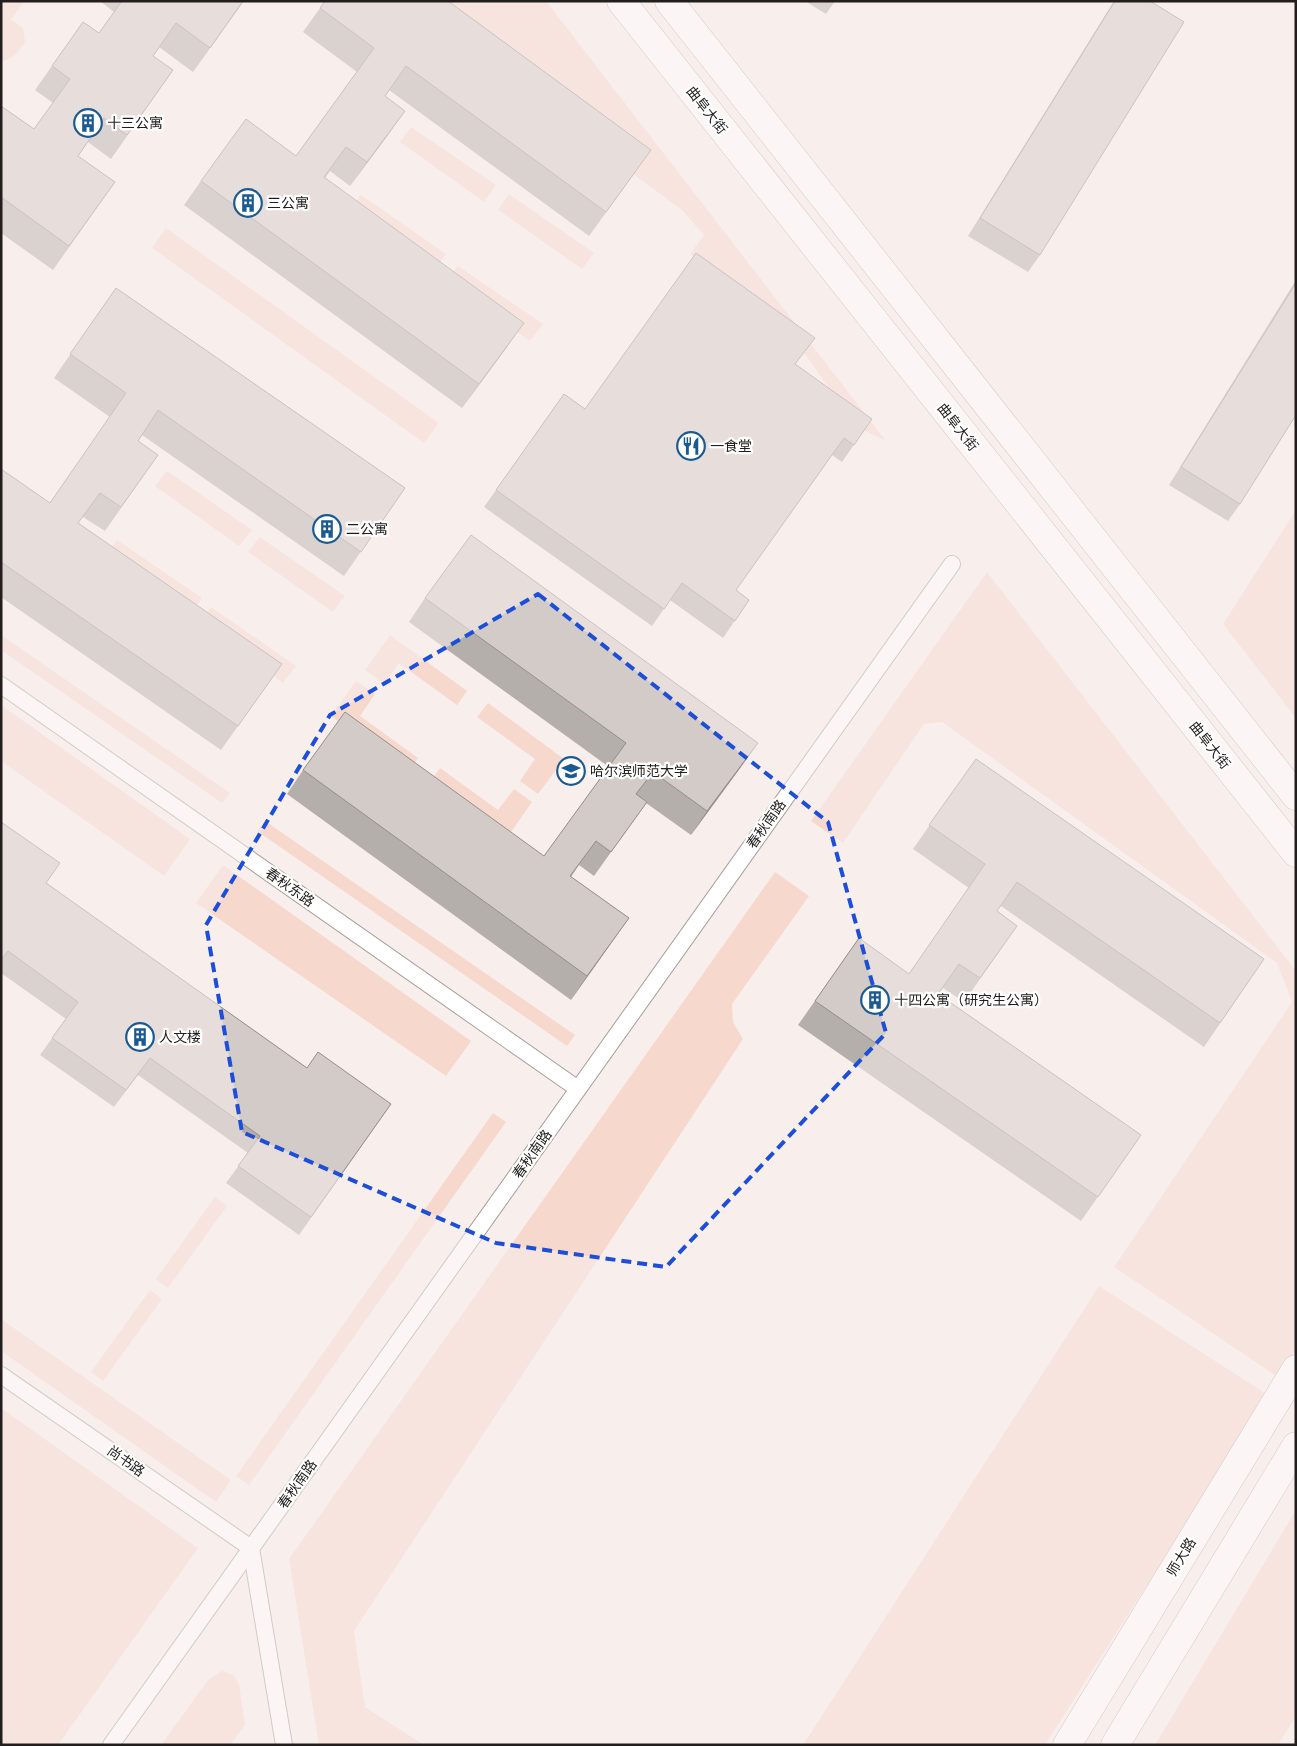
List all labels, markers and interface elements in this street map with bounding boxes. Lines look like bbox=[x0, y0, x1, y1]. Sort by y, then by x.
street label: 曲阜大街 bbox=[682, 82, 732, 138]
building icon: 十三公寓 bbox=[73, 108, 103, 138]
place label: 十三公寓 bbox=[107, 113, 163, 133]
building icon: 三公寓 bbox=[233, 188, 263, 218]
place label: 三公寓 bbox=[267, 193, 309, 213]
street label: 曲阜大街 bbox=[933, 399, 983, 455]
restaurant icon: 一食堂 bbox=[676, 431, 706, 461]
place label: 一食堂 bbox=[710, 436, 752, 456]
building icon: 二公寓 bbox=[312, 514, 342, 544]
place label: 二公寓 bbox=[346, 519, 388, 539]
street label: 曲阜大街 bbox=[1185, 717, 1235, 773]
school or university icon: 哈尔滨师范大学 bbox=[556, 756, 586, 786]
place label: 哈尔滨师范大学 bbox=[590, 761, 688, 781]
street label: 春秋南路 bbox=[742, 795, 790, 853]
street label: 春秋东路 bbox=[261, 863, 319, 911]
building icon: 十四公寓（研究生公寓） bbox=[860, 985, 890, 1015]
place label: 十四公寓（研究生公寓） bbox=[894, 990, 1048, 1010]
building icon: 人文楼 bbox=[125, 1022, 155, 1052]
place label: 人文楼 bbox=[159, 1027, 201, 1047]
street label: 春秋南路 bbox=[508, 1125, 556, 1183]
street label: 尚书路 bbox=[103, 1441, 149, 1481]
street label: 春秋南路 bbox=[273, 1455, 321, 1513]
street label: 师大路 bbox=[1162, 1534, 1200, 1580]

